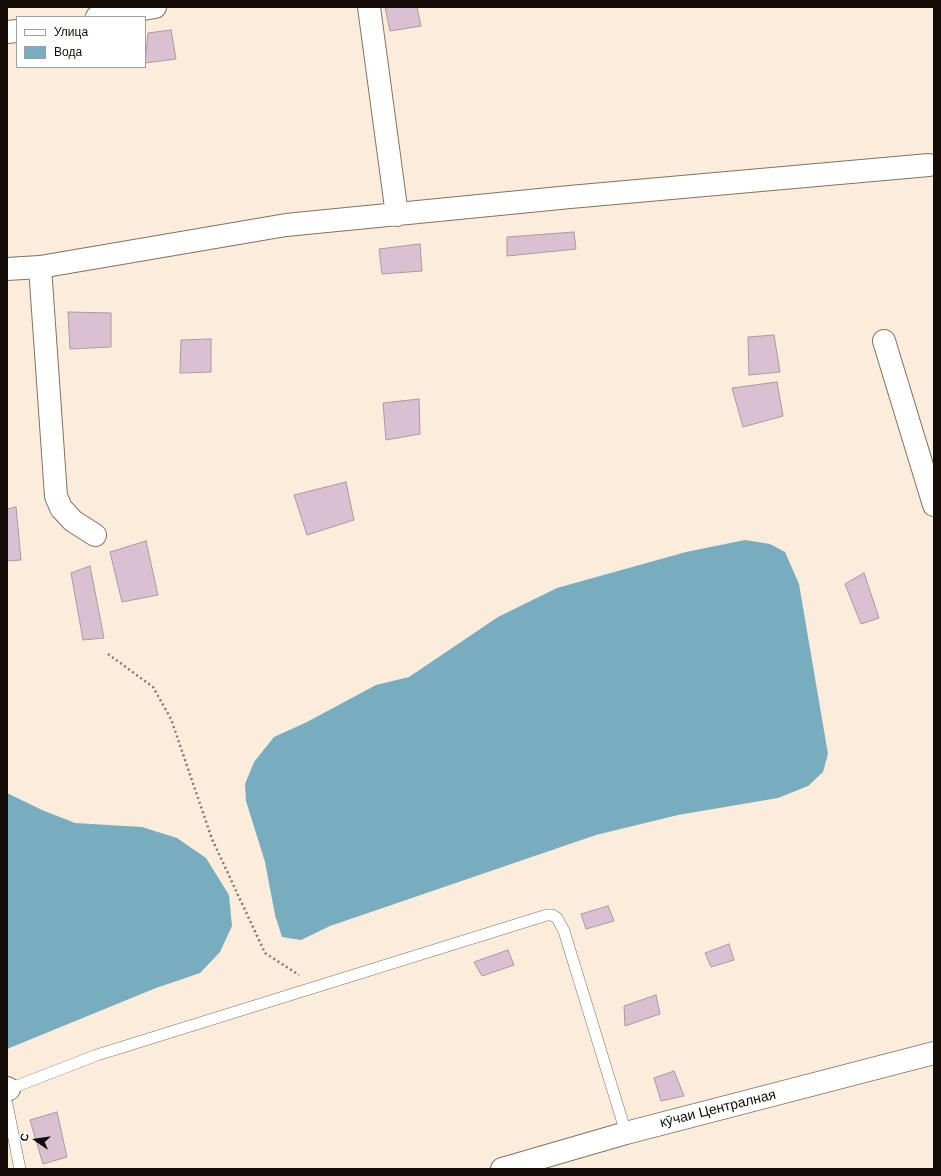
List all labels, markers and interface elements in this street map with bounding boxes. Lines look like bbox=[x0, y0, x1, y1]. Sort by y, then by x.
legend bbox=[16, 16, 146, 68]
text: Улица bbox=[54, 25, 88, 39]
text: Вода bbox=[54, 45, 82, 59]
street label: кӯчаи Централная bbox=[658, 1086, 778, 1132]
north arrow bbox=[16, 1120, 56, 1160]
text: С bbox=[18, 1132, 31, 1143]

